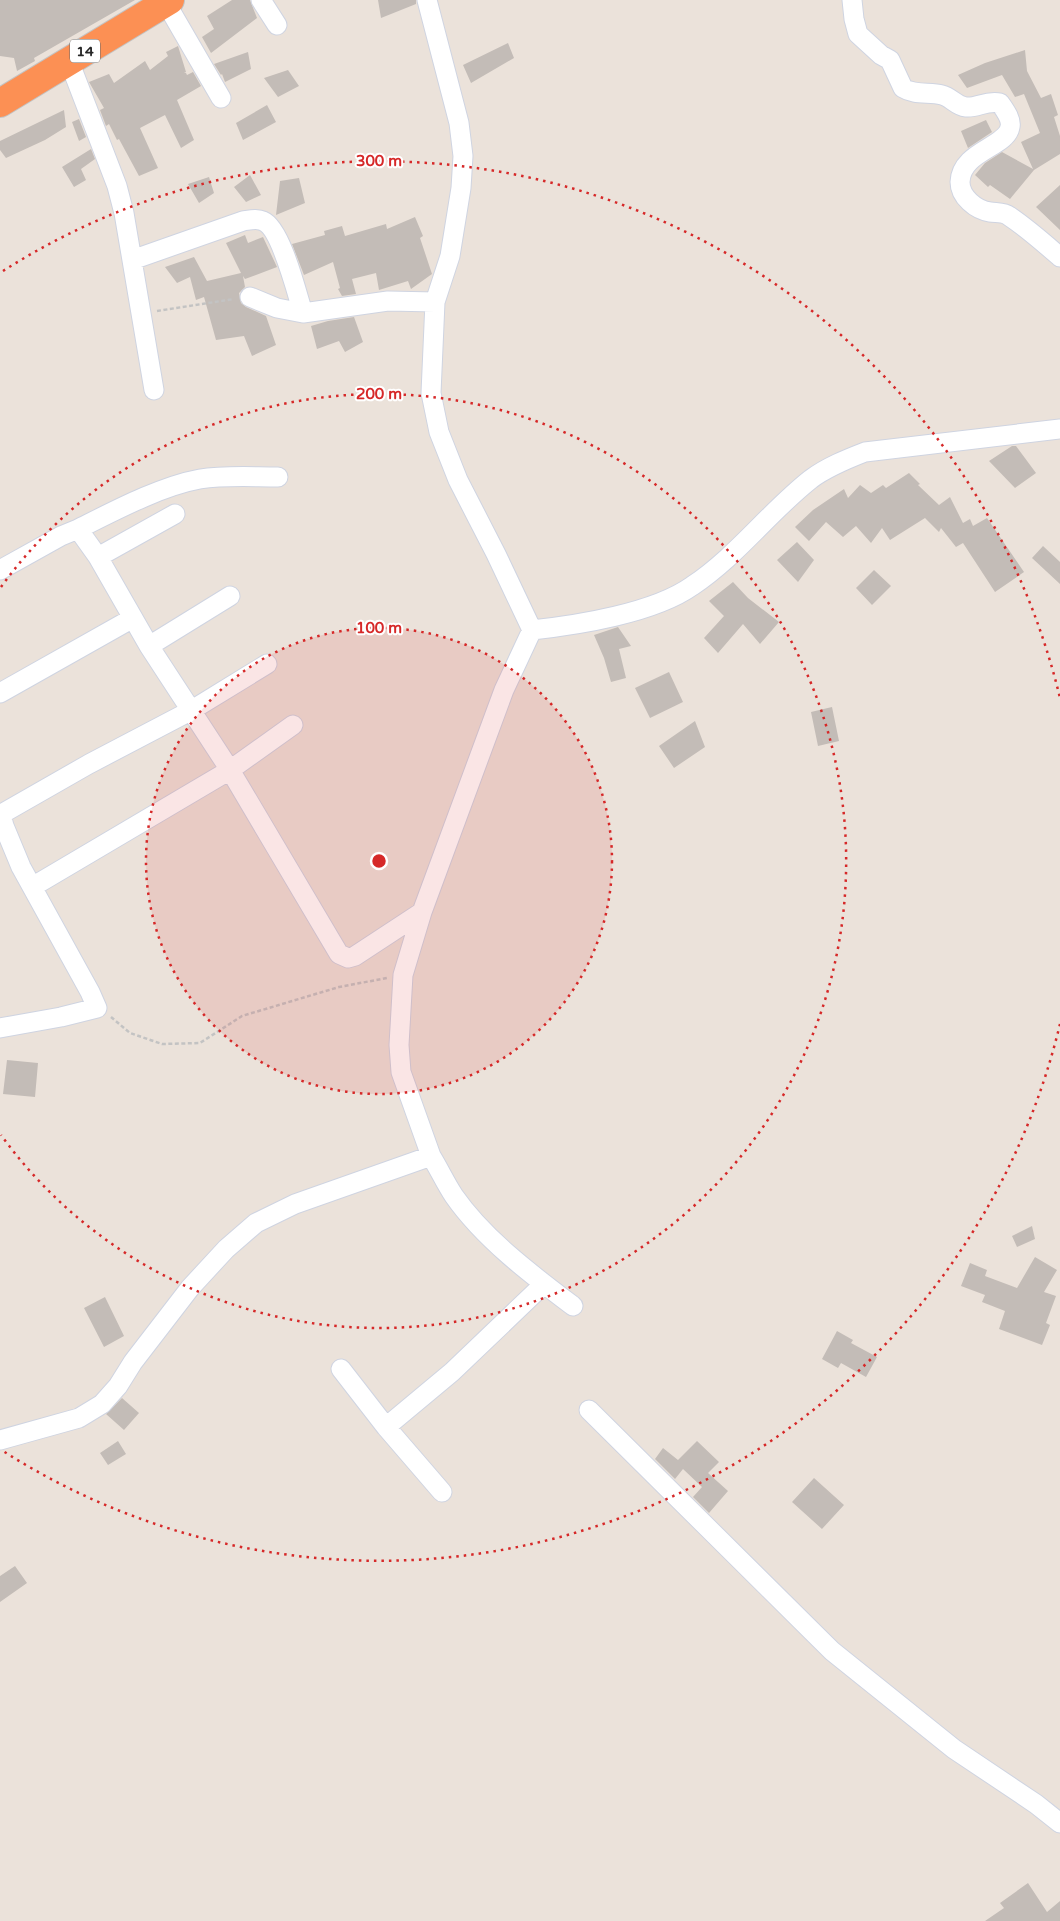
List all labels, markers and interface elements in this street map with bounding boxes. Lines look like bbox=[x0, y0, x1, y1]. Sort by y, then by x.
road number: 14 bbox=[70, 40, 100, 62]
text: 300 m bbox=[356, 152, 402, 170]
text: 200 m bbox=[356, 385, 402, 403]
text: 100 m bbox=[356, 619, 402, 637]
centre of rings bbox=[370, 852, 388, 870]

